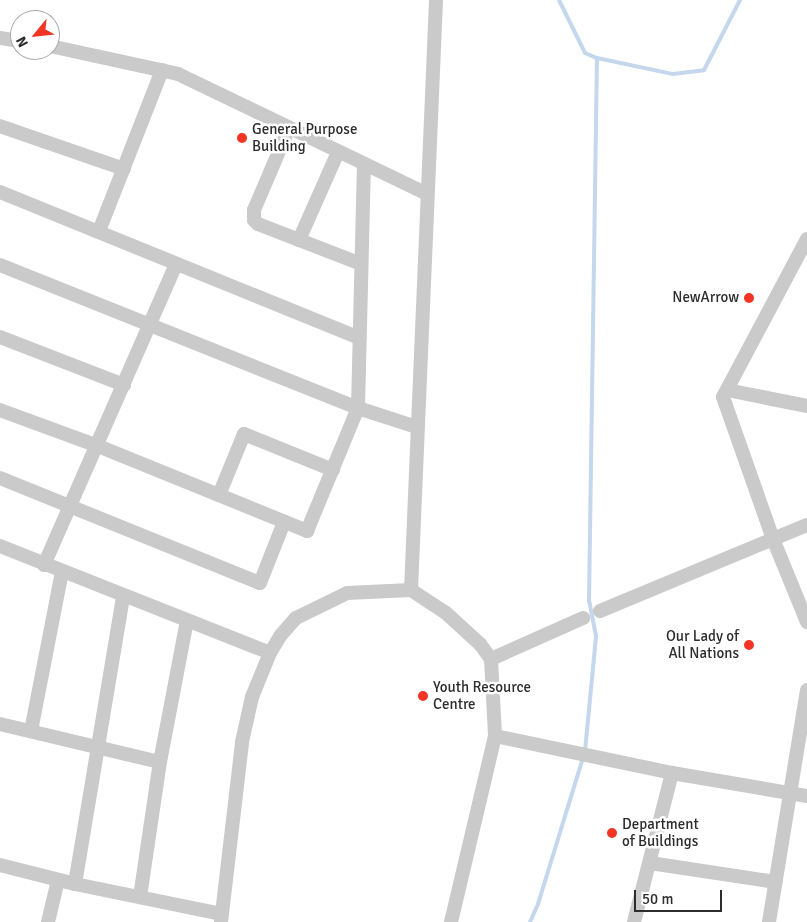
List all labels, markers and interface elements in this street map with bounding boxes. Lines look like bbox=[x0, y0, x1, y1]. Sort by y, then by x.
north arrow bbox=[10, 10, 60, 60]
text: N bbox=[12, 34, 32, 50]
place label: General Purpose Building bbox=[252, 120, 357, 155]
marker: General Purpose Building bbox=[236, 132, 248, 144]
place label: NewArrow bbox=[672, 289, 739, 307]
marker: NewArrow bbox=[743, 292, 755, 304]
place label: Our Lady of All Nations bbox=[666, 627, 739, 662]
marker: Our Lady of All Nations bbox=[743, 639, 755, 651]
place label: Youth Resource Centre bbox=[433, 678, 531, 713]
marker: Youth Resource Centre bbox=[417, 690, 429, 702]
place label: Department of Buildings bbox=[622, 815, 699, 850]
marker: Department of Buildings bbox=[606, 827, 618, 839]
scale bar bbox=[637, 880, 724, 912]
text: 50 m bbox=[642, 890, 673, 908]

